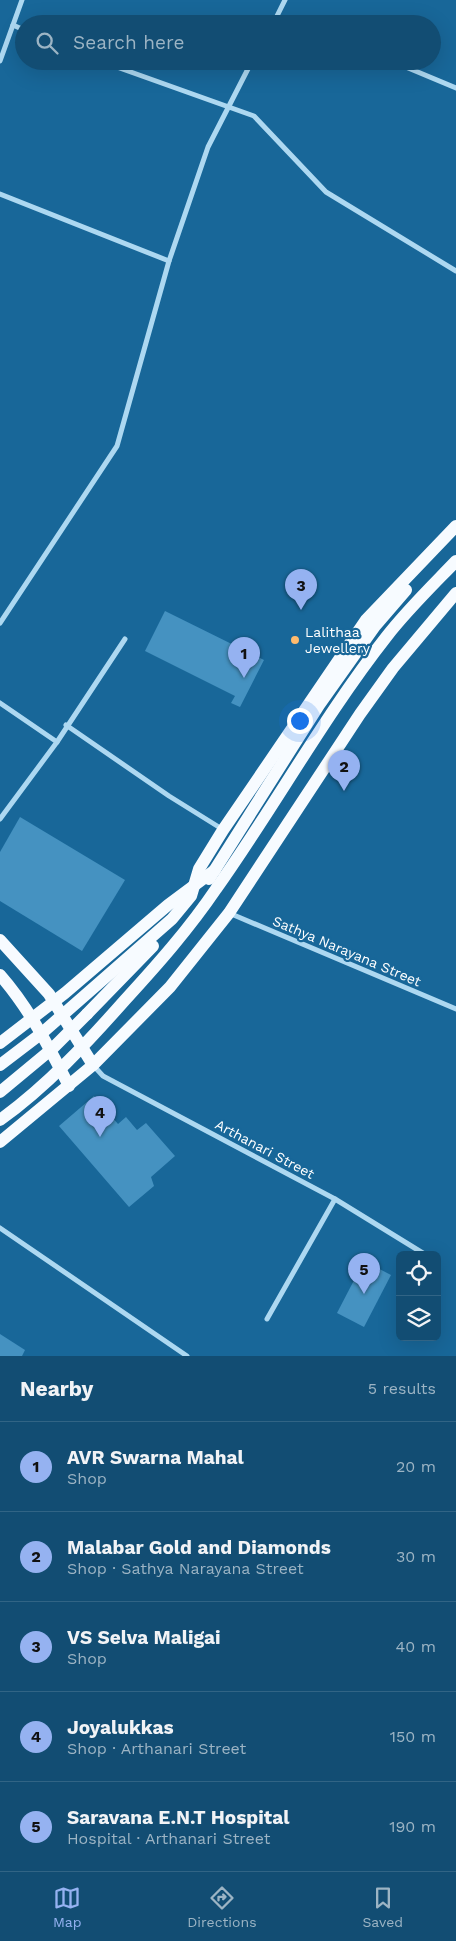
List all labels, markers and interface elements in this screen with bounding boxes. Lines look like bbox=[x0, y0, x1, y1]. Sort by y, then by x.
search box bbox=[15, 15, 441, 70]
icon: search bbox=[33, 29, 61, 57]
text: Search here bbox=[73, 31, 184, 54]
pin: 3 bbox=[285, 569, 317, 610]
place label: Lalithaa Jewellery bbox=[305, 624, 371, 656]
marker: Lalithaa Jewellery bbox=[289, 634, 301, 646]
pin: 1 bbox=[228, 637, 260, 678]
your location bbox=[287, 708, 313, 734]
pin: 2 bbox=[328, 750, 360, 791]
street label: Sathya Narayana Street bbox=[270, 912, 424, 990]
pin: 4 bbox=[84, 1096, 116, 1137]
street label: Arthanari Street bbox=[213, 1116, 317, 1182]
map controls bbox=[396, 1251, 441, 1341]
button: locate bbox=[396, 1251, 441, 1296]
pin: 5 bbox=[348, 1253, 380, 1294]
button: layers bbox=[396, 1296, 441, 1341]
text: Nearby bbox=[20, 1376, 93, 1401]
text: 5 results bbox=[368, 1379, 436, 1398]
text: AVR Swarna Mahal bbox=[67, 1446, 244, 1469]
text: 1 bbox=[33, 1457, 39, 1476]
text: 20 m bbox=[396, 1457, 436, 1476]
text: Shop bbox=[67, 1469, 107, 1488]
text: Malabar Gold and Diamonds bbox=[67, 1536, 331, 1559]
text: 2 bbox=[31, 1547, 41, 1566]
text: 30 m bbox=[396, 1547, 436, 1566]
text: Shop · Sathya Narayana Street bbox=[67, 1559, 304, 1578]
text: VS Selva Maligai bbox=[67, 1626, 221, 1649]
text: 3 bbox=[31, 1637, 41, 1656]
text: 40 m bbox=[396, 1637, 436, 1656]
text: Shop bbox=[67, 1649, 107, 1668]
text: Joyalukkas bbox=[67, 1716, 174, 1739]
text: 4 bbox=[31, 1727, 41, 1746]
text: 150 m bbox=[390, 1727, 436, 1746]
text: Shop · Arthanari Street bbox=[67, 1739, 246, 1758]
text: Saravana E.N.T Hospital bbox=[67, 1806, 289, 1829]
text: 5 bbox=[31, 1817, 41, 1836]
text: 190 m bbox=[389, 1817, 436, 1836]
text: Hospital · Arthanari Street bbox=[67, 1829, 271, 1848]
tab: Map bbox=[53, 1884, 82, 1930]
tab: Directions bbox=[187, 1884, 257, 1930]
tab: Saved bbox=[362, 1884, 403, 1930]

